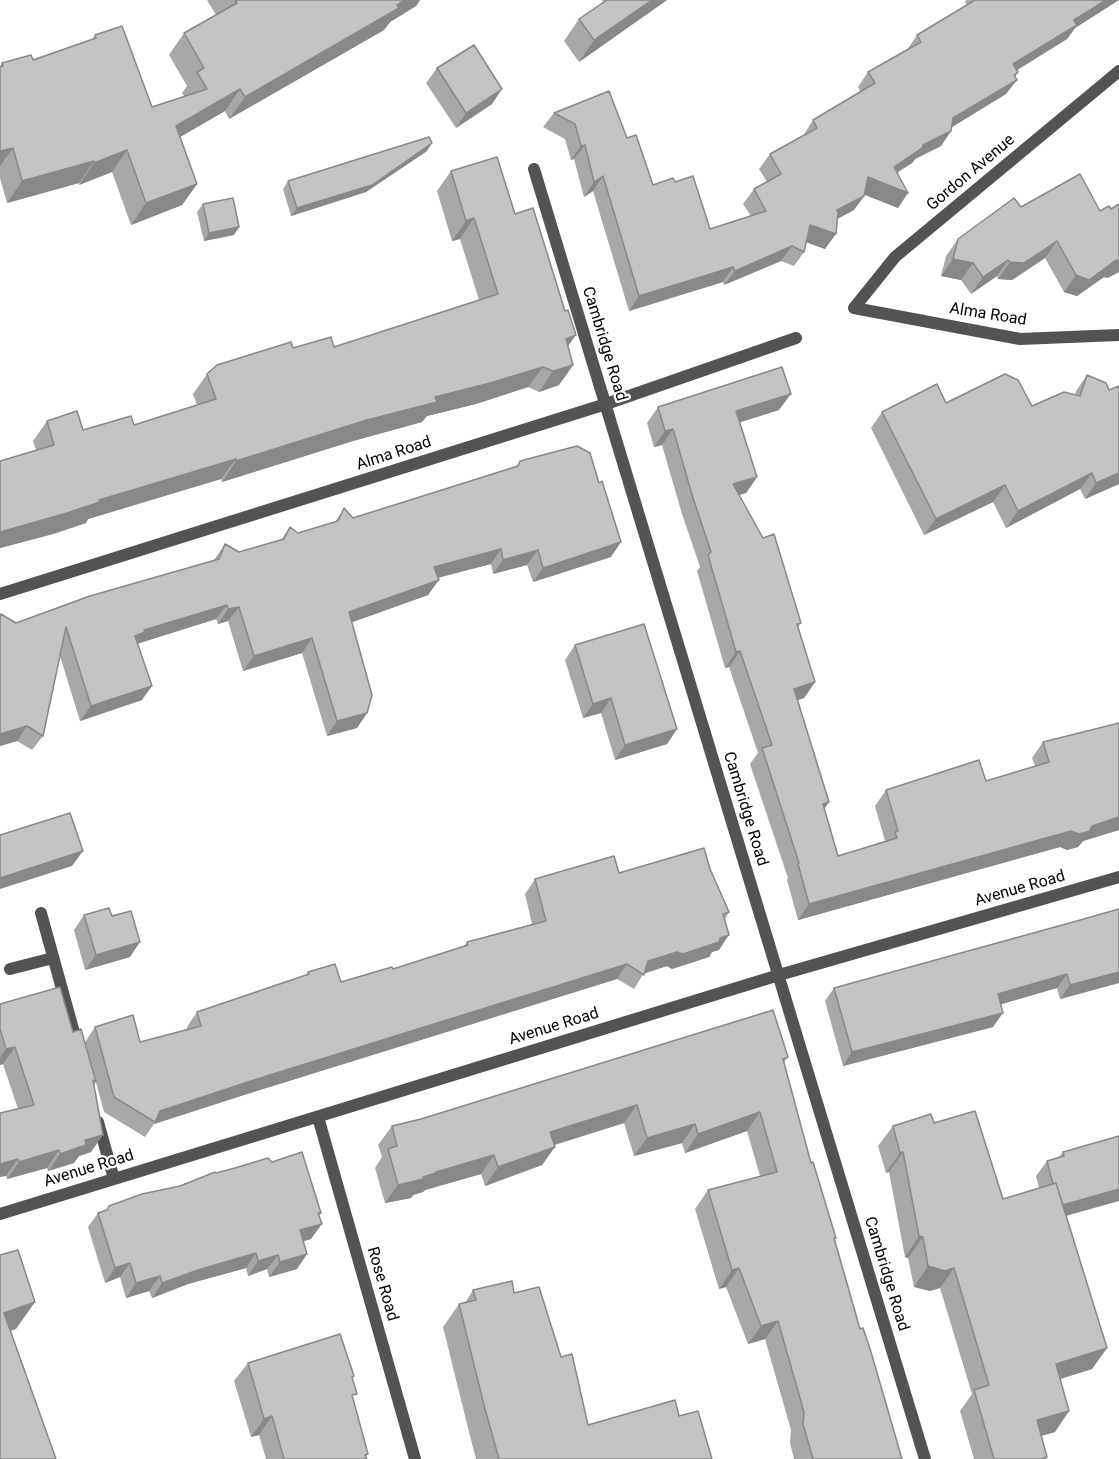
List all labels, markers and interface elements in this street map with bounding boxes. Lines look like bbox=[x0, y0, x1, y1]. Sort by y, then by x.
street label: Gordon Avenue bbox=[923, 131, 1019, 215]
street label: Cambridge Road bbox=[577, 284, 631, 404]
street label: Alma Road bbox=[948, 299, 1028, 331]
street label: Alma Road bbox=[354, 433, 434, 475]
street label: Cambridge Road bbox=[718, 749, 772, 869]
street label: Avenue Road bbox=[973, 867, 1067, 911]
street label: Avenue Road bbox=[507, 1004, 601, 1050]
street label: Avenue Road bbox=[42, 1146, 136, 1192]
street label: Cambridge Road bbox=[859, 1214, 913, 1334]
street label: Rose Road bbox=[362, 1245, 402, 1323]

